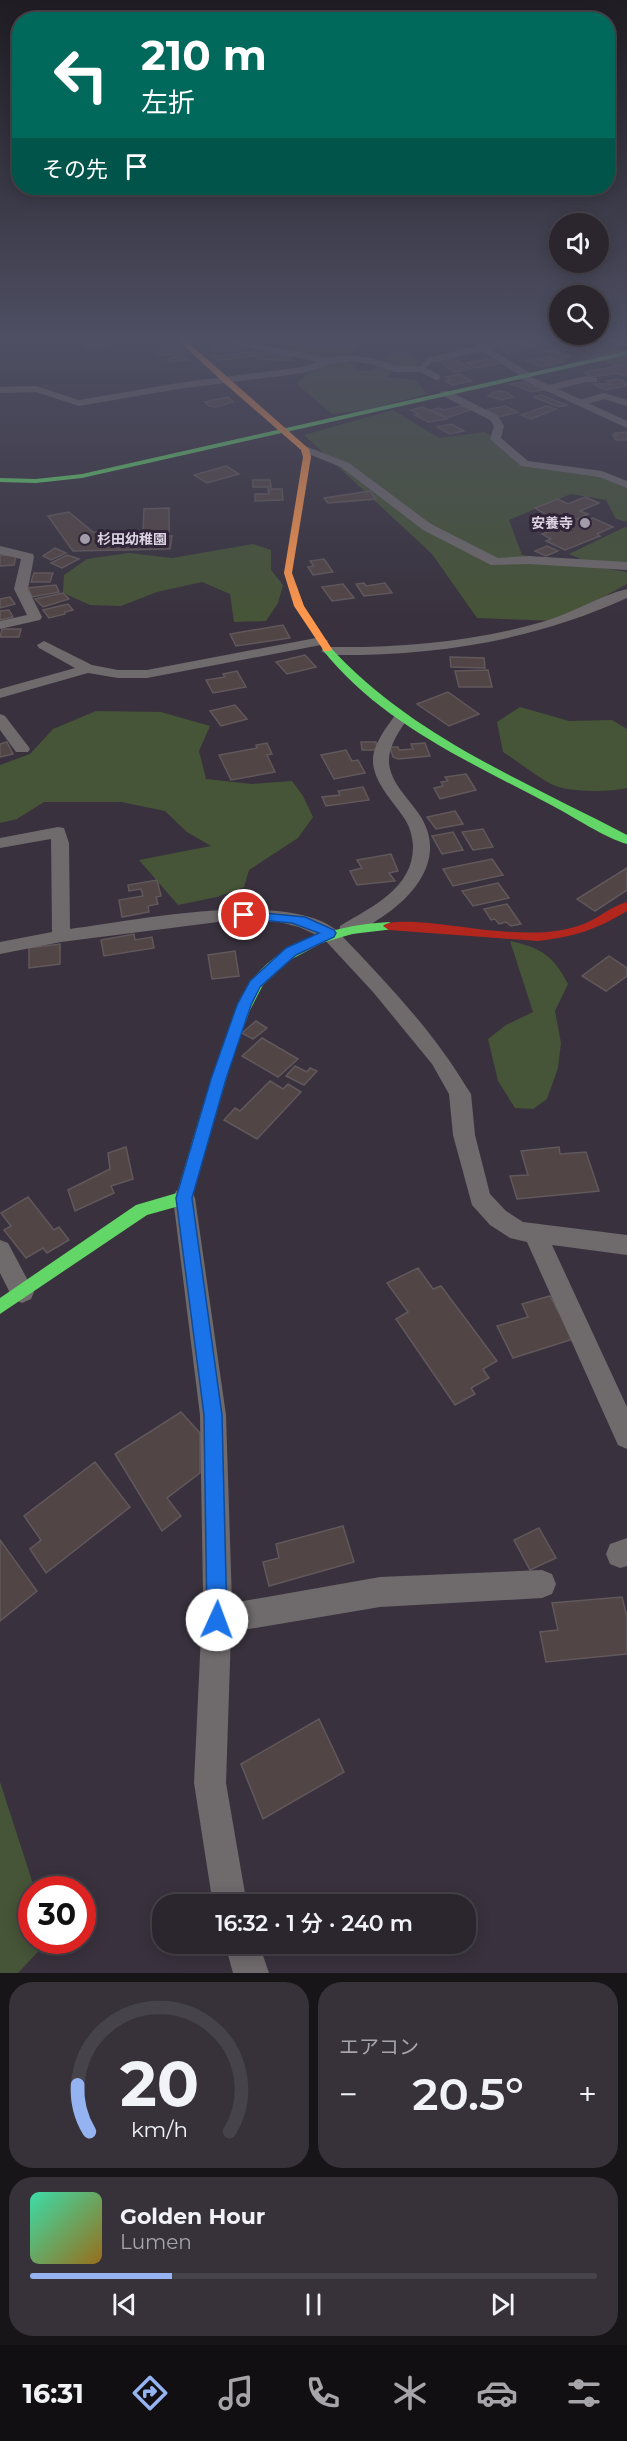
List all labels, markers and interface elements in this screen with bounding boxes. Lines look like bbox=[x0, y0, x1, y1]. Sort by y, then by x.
text: 210 m bbox=[141, 29, 267, 81]
icon: left bbox=[42, 36, 120, 114]
text: 左折 bbox=[141, 86, 195, 119]
icon: arrive bbox=[120, 150, 153, 183]
text: その先 bbox=[42, 156, 108, 183]
map controls bbox=[549, 213, 609, 345]
button: sound bbox=[549, 213, 609, 273]
button: search bbox=[549, 285, 609, 345]
place label: 安養寺 bbox=[531, 514, 573, 532]
marker: 安養寺 bbox=[578, 516, 592, 530]
place label: 杉田幼稚園 bbox=[97, 530, 167, 548]
marker: 杉田幼稚園 bbox=[78, 532, 92, 546]
pin bbox=[218, 889, 269, 940]
icon: arrive bbox=[227, 898, 260, 931]
position arrow bbox=[185, 1588, 249, 1652]
speed limit sign: 30 bbox=[18, 1876, 96, 1954]
text: 16:32 · 1 分 · 240 m bbox=[215, 1910, 413, 1937]
text: エアコン bbox=[339, 2035, 419, 2059]
text: 20 bbox=[119, 2046, 199, 2122]
text: 20.5° bbox=[412, 2066, 524, 2121]
text: − bbox=[339, 2074, 358, 2114]
text: + bbox=[578, 2074, 597, 2114]
text: km/h bbox=[130, 2116, 188, 2142]
text: Golden Hour bbox=[120, 2203, 265, 2230]
text: Lumen bbox=[120, 2230, 192, 2254]
icon: previous bbox=[108, 2288, 141, 2321]
icon: pause bbox=[297, 2288, 330, 2321]
icon: next bbox=[486, 2288, 519, 2321]
icon: directions bbox=[129, 2372, 171, 2414]
icon: music bbox=[215, 2372, 257, 2414]
icon: phone bbox=[302, 2372, 344, 2414]
icon: climate bbox=[389, 2372, 431, 2414]
icon: car bbox=[476, 2372, 518, 2414]
icon: filters bbox=[563, 2372, 605, 2414]
text: 16:31 bbox=[22, 2377, 84, 2410]

